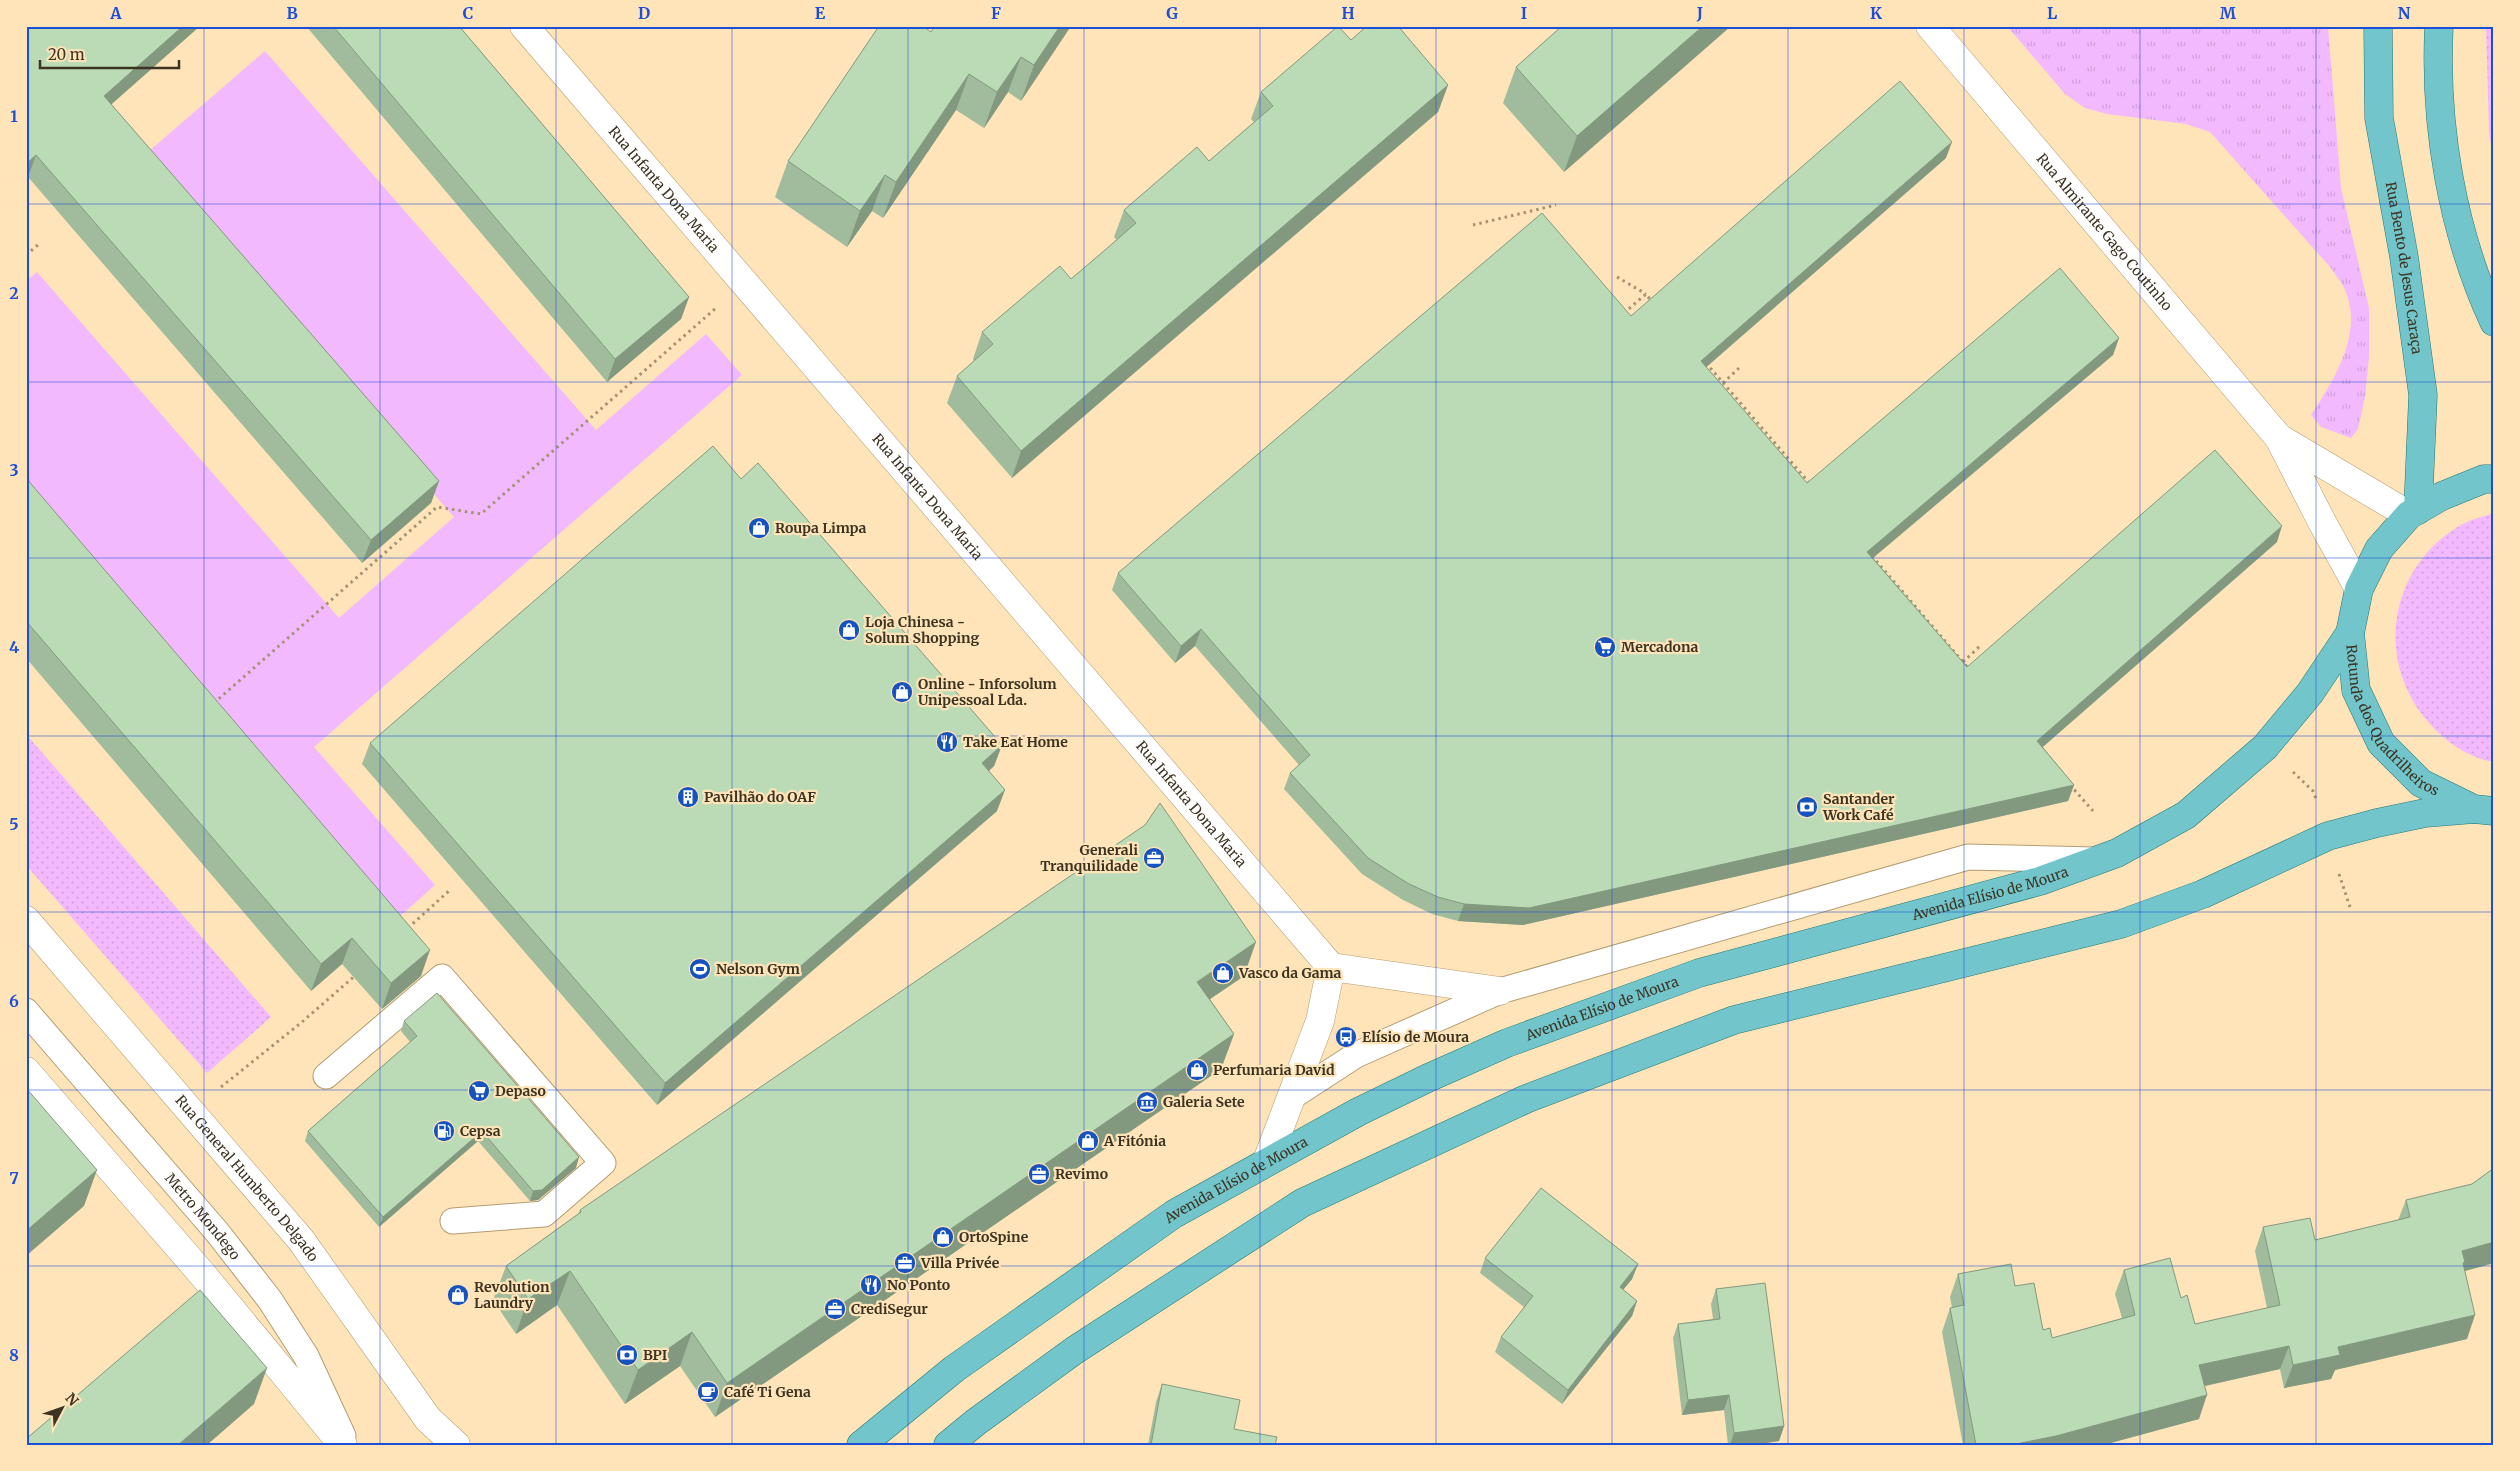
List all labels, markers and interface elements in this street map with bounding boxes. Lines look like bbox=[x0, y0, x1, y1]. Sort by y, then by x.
text: A bbox=[109, 3, 122, 23]
text: B bbox=[286, 3, 298, 23]
text: C bbox=[463, 3, 473, 23]
text: D bbox=[638, 3, 650, 23]
text: E bbox=[815, 3, 826, 23]
text: F bbox=[991, 3, 1001, 23]
text: G bbox=[1166, 3, 1178, 23]
text: H bbox=[1341, 3, 1355, 23]
text: I bbox=[1521, 3, 1527, 23]
text: J bbox=[1696, 3, 1703, 23]
text: K bbox=[1870, 3, 1882, 23]
text: L bbox=[2047, 3, 2057, 23]
text: M bbox=[2220, 3, 2237, 23]
text: N bbox=[2398, 3, 2411, 23]
scale bar bbox=[40, 38, 179, 70]
text: 20 m bbox=[48, 45, 85, 64]
text: 1 bbox=[10, 106, 18, 126]
street label: Rua Infanta Dona Maria bbox=[605, 122, 723, 256]
street label: Rua Almirante Gago Coutinho bbox=[2033, 150, 2176, 314]
street label: Rua Bento de Jesus Caraça bbox=[2382, 180, 2426, 356]
text: 2 bbox=[9, 283, 19, 303]
street label: Rua Infanta Dona Maria bbox=[868, 430, 987, 564]
text: 3 bbox=[9, 460, 19, 480]
shop icon: Roupa Limpa bbox=[747, 516, 771, 540]
place label: Roupa Limpa bbox=[775, 519, 867, 537]
place label: Loja Chinesa - Solum Shopping bbox=[865, 613, 979, 647]
shop icon: Loja Chinesa - Solum Shopping bbox=[837, 618, 861, 642]
supermarket icon: Mercadona bbox=[1593, 635, 1617, 659]
text: 4 bbox=[9, 637, 19, 657]
place label: Mercadona bbox=[1621, 638, 1698, 656]
street label: Rotunda dos Quadrilheiros bbox=[2342, 644, 2442, 800]
place label: Online - Inforsolum Unipessoal Lda. bbox=[918, 675, 1057, 709]
shop icon: Online - Inforsolum Unipessoal Lda. bbox=[890, 680, 914, 704]
restaurant icon: Take Eat Home bbox=[935, 730, 959, 754]
place label: Take Eat Home bbox=[963, 733, 1068, 751]
street label: Rua Infanta Dona Maria bbox=[1132, 737, 1251, 871]
building icon: Pavilhão do OAF bbox=[676, 785, 700, 809]
place label: Pavilhão do OAF bbox=[704, 788, 816, 806]
place label: Santander Work Café bbox=[1822, 790, 1895, 824]
bank icon: Santander Work Café bbox=[1795, 795, 1819, 819]
text: 5 bbox=[9, 814, 19, 834]
place label: Generali Tranquilidade bbox=[1040, 841, 1138, 875]
office icon: Generali Tranquilidade bbox=[1142, 846, 1166, 870]
street label: Avenida Elísio de Moura bbox=[1909, 862, 2071, 924]
sports icon: Nelson Gym bbox=[688, 957, 712, 981]
place label: Nelson Gym bbox=[716, 960, 800, 978]
shop icon: Vasco da Gama bbox=[1211, 961, 1235, 985]
place label: Vasco da Gama bbox=[1238, 964, 1342, 982]
street label: Avenida Elísio de Moura bbox=[1522, 972, 1681, 1045]
text: 6 bbox=[9, 991, 19, 1011]
bus stop icon: Elísio de Moura bbox=[1334, 1025, 1358, 1049]
place label: Elísio de Moura bbox=[1362, 1028, 1469, 1046]
shop icon: Perfumaria David bbox=[1185, 1058, 1209, 1082]
place label: Perfumaria David bbox=[1213, 1061, 1335, 1079]
supermarket icon: Depaso bbox=[467, 1079, 491, 1103]
place label: Depaso bbox=[495, 1082, 546, 1100]
museum icon: Galeria Sete bbox=[1135, 1090, 1159, 1114]
street label: Rua General Humberto Delgado bbox=[171, 1091, 322, 1265]
place label: Galeria Sete bbox=[1163, 1093, 1245, 1111]
fuel station icon: Cepsa bbox=[432, 1119, 456, 1143]
place label: Cepsa bbox=[460, 1122, 501, 1140]
shop icon: A Fitónia bbox=[1076, 1129, 1100, 1153]
place label: A Fitónia bbox=[1103, 1132, 1166, 1150]
street label: Avenida Elísio de Moura bbox=[1160, 1132, 1311, 1228]
office icon: Revimo bbox=[1027, 1162, 1051, 1186]
place label: Revimo bbox=[1055, 1165, 1108, 1183]
text: 7 bbox=[9, 1168, 19, 1188]
street label: Metro Mondego bbox=[161, 1169, 244, 1263]
shop icon: OrtoSpine bbox=[931, 1225, 955, 1249]
place label: OrtoSpine bbox=[959, 1228, 1029, 1246]
office icon: Villa Privée bbox=[893, 1251, 917, 1275]
place label: Villa Privée bbox=[920, 1254, 1000, 1272]
restaurant icon: No Ponto bbox=[859, 1273, 883, 1297]
place label: No Ponto bbox=[887, 1276, 950, 1294]
place label: Revolution Laundry bbox=[474, 1278, 550, 1312]
shop icon: Revolution Laundry bbox=[446, 1283, 470, 1307]
office icon: CrediSegur bbox=[823, 1297, 847, 1321]
place label: CrediSegur bbox=[851, 1300, 928, 1318]
bank icon: BPI bbox=[615, 1343, 639, 1367]
text: 8 bbox=[9, 1345, 19, 1365]
place label: BPI bbox=[643, 1346, 668, 1364]
cafe icon: Café Ti Gena bbox=[696, 1380, 720, 1404]
place label: Café Ti Gena bbox=[724, 1383, 811, 1401]
north arrow bbox=[38, 1384, 88, 1434]
text: N bbox=[61, 1389, 82, 1410]

